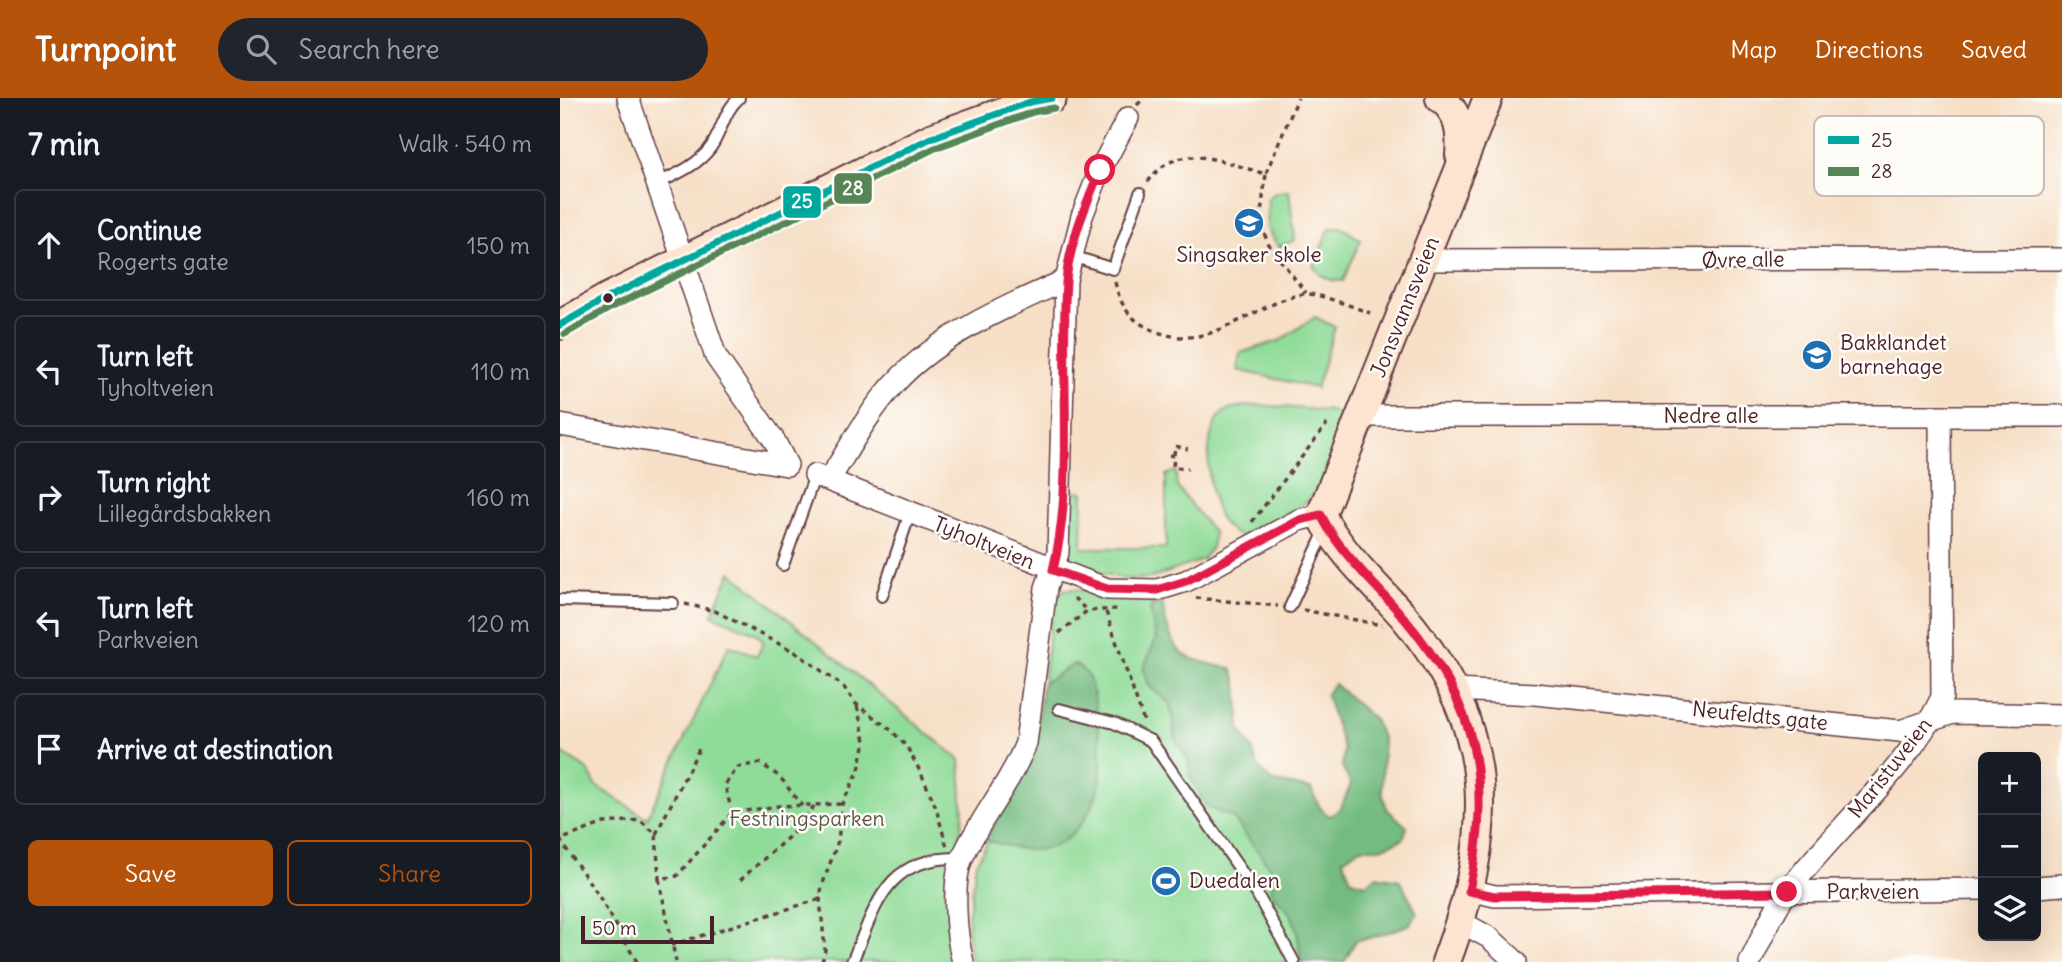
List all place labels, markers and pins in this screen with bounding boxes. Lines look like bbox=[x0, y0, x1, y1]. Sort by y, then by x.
school or university icon: Singsaker skole bbox=[1232, 206, 1266, 240]
place label: Singsaker skole bbox=[1176, 241, 1322, 268]
unlabelled marker bbox=[601, 291, 615, 305]
place label: Bakklandet barnehage bbox=[1840, 329, 1947, 380]
school or university icon: Bakklandet barnehage bbox=[1800, 338, 1834, 372]
sports icon: Duedalen bbox=[1149, 864, 1183, 898]
place label: Duedalen bbox=[1189, 867, 1280, 894]

